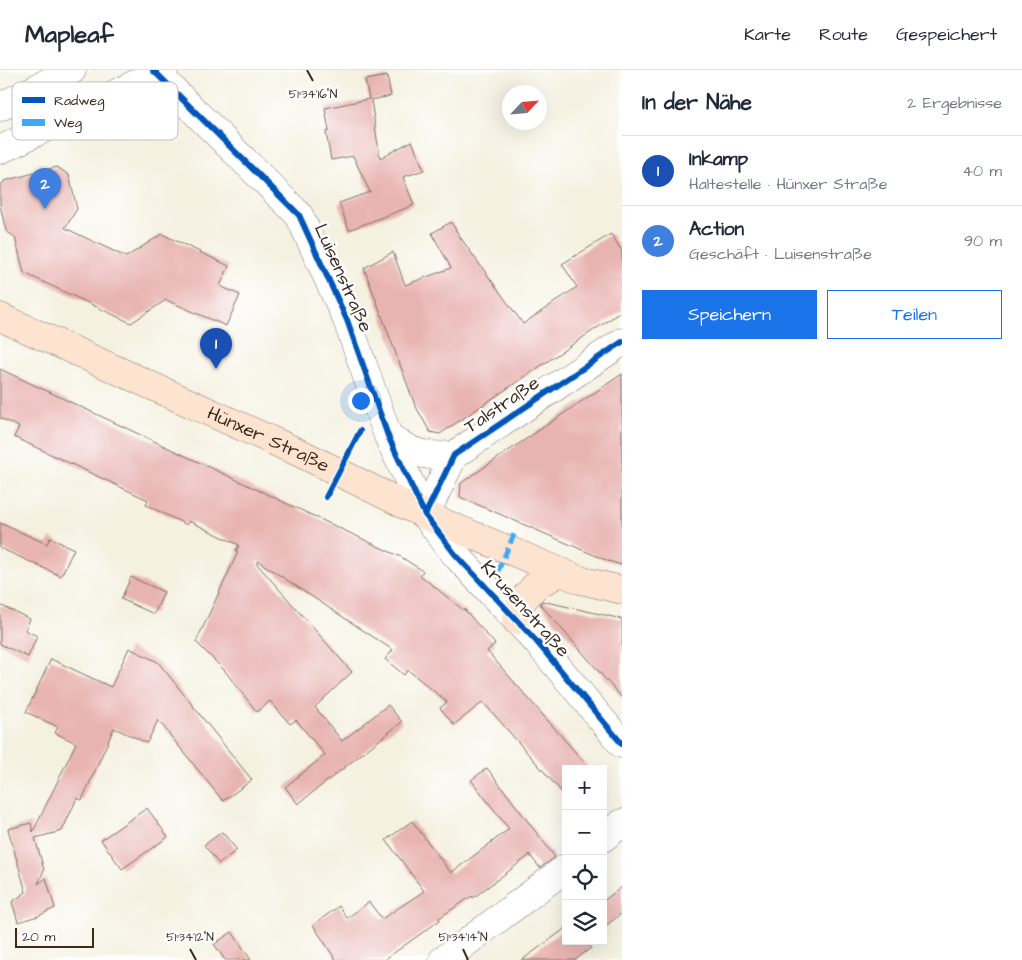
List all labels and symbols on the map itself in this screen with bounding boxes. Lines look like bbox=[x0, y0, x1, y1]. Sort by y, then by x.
legend bbox=[12, 82, 178, 140]
north arrow bbox=[502, 85, 547, 130]
text: 51°34'16"N bbox=[289, 86, 338, 103]
text: Radweg bbox=[54, 91, 104, 111]
text: Weg bbox=[54, 113, 82, 133]
pin: 2 bbox=[29, 168, 61, 209]
street label: Luisenstraße bbox=[307, 219, 379, 337]
pin: 1 bbox=[200, 328, 232, 369]
street label: Talstraße bbox=[459, 370, 545, 440]
your location bbox=[348, 388, 374, 414]
street label: Hünxer Straße bbox=[203, 399, 334, 479]
street label: Krusenstraße bbox=[474, 555, 576, 663]
scale bar bbox=[15, 925, 94, 948]
text: 51°34'12"N bbox=[166, 929, 214, 946]
text: 51°34'14"N bbox=[439, 929, 488, 946]

